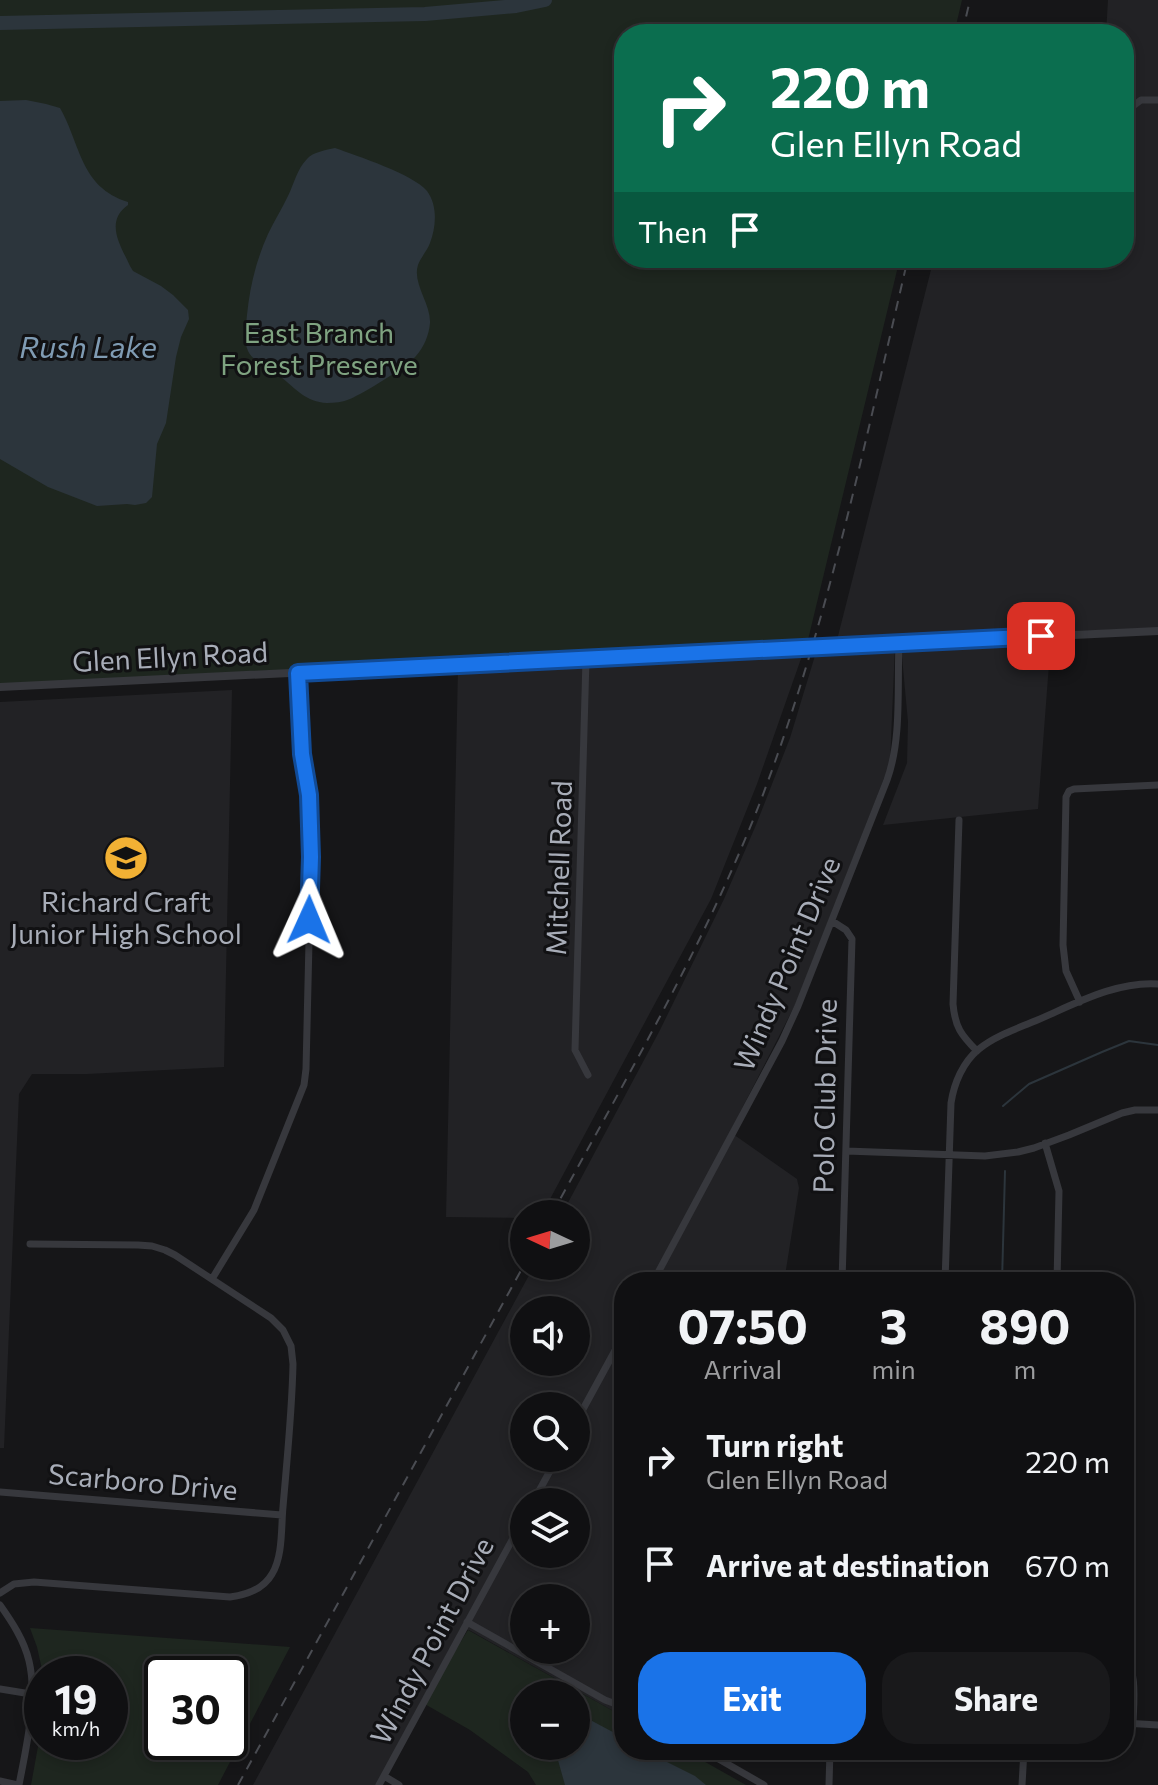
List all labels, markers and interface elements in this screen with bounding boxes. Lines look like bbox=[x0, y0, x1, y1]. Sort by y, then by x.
text: 220 m bbox=[770, 51, 930, 120]
icon: right bbox=[638, 56, 742, 160]
text: Glen Ellyn Road bbox=[770, 120, 1022, 164]
icon: arrive bbox=[723, 208, 767, 252]
text: Then bbox=[638, 212, 707, 249]
park label: East Branch Forest Preserve bbox=[220, 315, 418, 381]
water label: Rush Lake bbox=[19, 327, 157, 364]
pin bbox=[1007, 602, 1075, 670]
icon: arrive bbox=[1019, 614, 1063, 658]
street label: Glen Ellyn Road bbox=[71, 634, 269, 678]
street label: Mitchell Road bbox=[538, 780, 578, 956]
school or university icon: Richard Craft Junior High School bbox=[102, 834, 150, 882]
street label: Windy Point Drive bbox=[726, 851, 847, 1076]
position arrow bbox=[267, 878, 351, 962]
place label: Richard Craft Junior High School bbox=[10, 884, 242, 950]
street label: Polo Club Drive bbox=[805, 998, 843, 1194]
north arrow bbox=[510, 1200, 590, 1280]
map controls bbox=[510, 1200, 590, 1760]
text: 07:50 bbox=[678, 1295, 808, 1354]
text: 3 bbox=[880, 1295, 908, 1354]
text: 890 bbox=[979, 1295, 1070, 1354]
button: sound bbox=[510, 1296, 590, 1376]
text: Arrival bbox=[703, 1353, 782, 1384]
text: min bbox=[871, 1353, 916, 1384]
text: m bbox=[1014, 1353, 1036, 1384]
button: search bbox=[510, 1392, 590, 1472]
text: Turn right bbox=[706, 1426, 843, 1463]
icon: right bbox=[638, 1438, 682, 1482]
text: 220 m bbox=[1025, 1442, 1110, 1479]
street label: Scarboro Drive bbox=[47, 1456, 239, 1506]
text: Glen Ellyn Road bbox=[706, 1463, 888, 1494]
button: layers bbox=[510, 1488, 590, 1568]
street label: Windy Point Drive bbox=[362, 1531, 500, 1750]
icon: arrive bbox=[638, 1542, 682, 1586]
text: Arrive at destination bbox=[706, 1546, 990, 1583]
text: 670 m bbox=[1025, 1546, 1110, 1583]
button: + bbox=[510, 1584, 590, 1664]
button: Exit bbox=[638, 1652, 866, 1744]
button: Share bbox=[882, 1652, 1110, 1744]
speed limit sign: 30 bbox=[144, 1656, 248, 1760]
text: 19 bbox=[55, 1673, 97, 1722]
button: − bbox=[510, 1680, 590, 1760]
text: km/h bbox=[52, 1716, 100, 1740]

